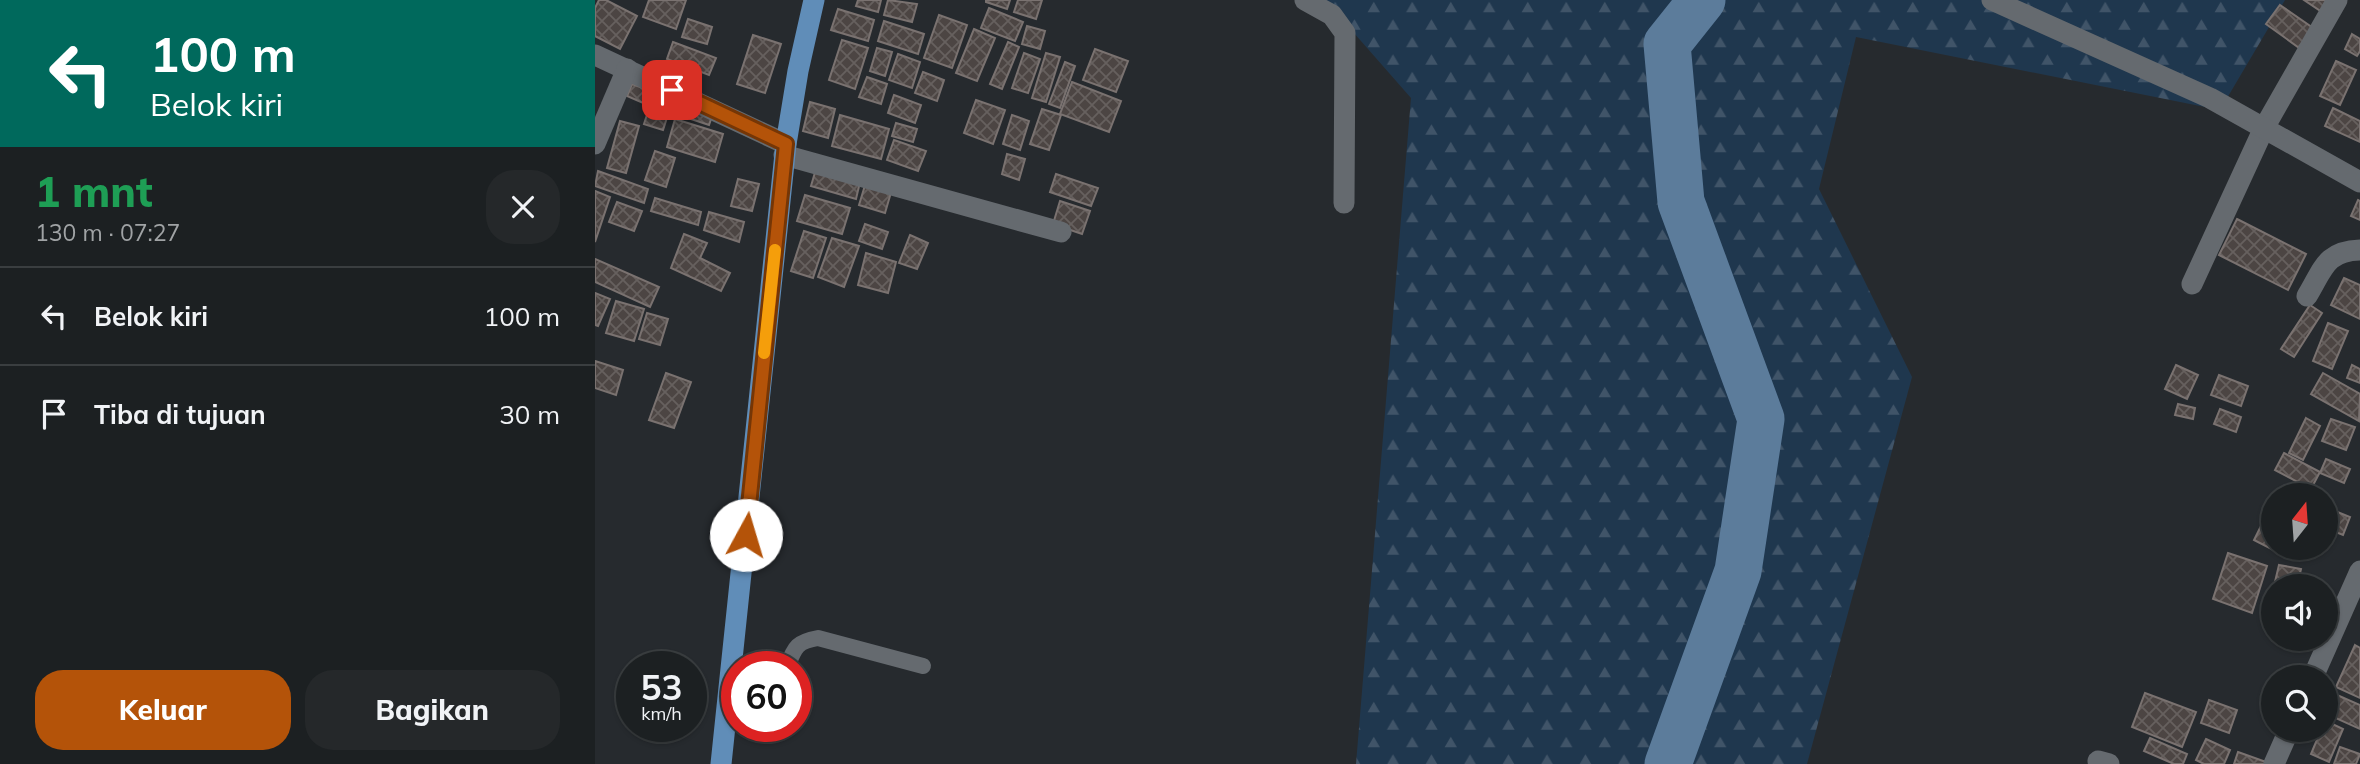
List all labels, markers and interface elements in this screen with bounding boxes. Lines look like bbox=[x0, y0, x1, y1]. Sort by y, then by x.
text: 100 m bbox=[150, 23, 296, 84]
icon: left bbox=[35, 28, 126, 119]
pin bbox=[642, 60, 702, 120]
icon: arrive bbox=[653, 71, 691, 109]
text: Belok kiri bbox=[150, 84, 283, 124]
text: 1 mnt bbox=[35, 165, 153, 218]
button: close bbox=[486, 170, 560, 244]
text: 130 m · 07:27 bbox=[35, 218, 180, 247]
icon: left bbox=[35, 297, 73, 335]
text: Belok kiri bbox=[94, 300, 208, 333]
text: 100 m bbox=[484, 300, 560, 333]
icon: arrive bbox=[35, 395, 73, 433]
text: Tiba di tujuan bbox=[94, 398, 266, 431]
text: 30 m bbox=[499, 398, 560, 431]
north arrow bbox=[2261, 483, 2338, 560]
map controls bbox=[2261, 483, 2338, 742]
position arrow bbox=[709, 498, 783, 572]
button: sound bbox=[2261, 574, 2338, 651]
speed limit sign: 60 bbox=[721, 651, 812, 742]
text: 53 bbox=[640, 665, 683, 709]
button: search bbox=[2261, 665, 2338, 742]
button: Keluar bbox=[35, 670, 291, 750]
button: Bagikan bbox=[305, 670, 560, 750]
text: km/h bbox=[641, 702, 682, 725]

